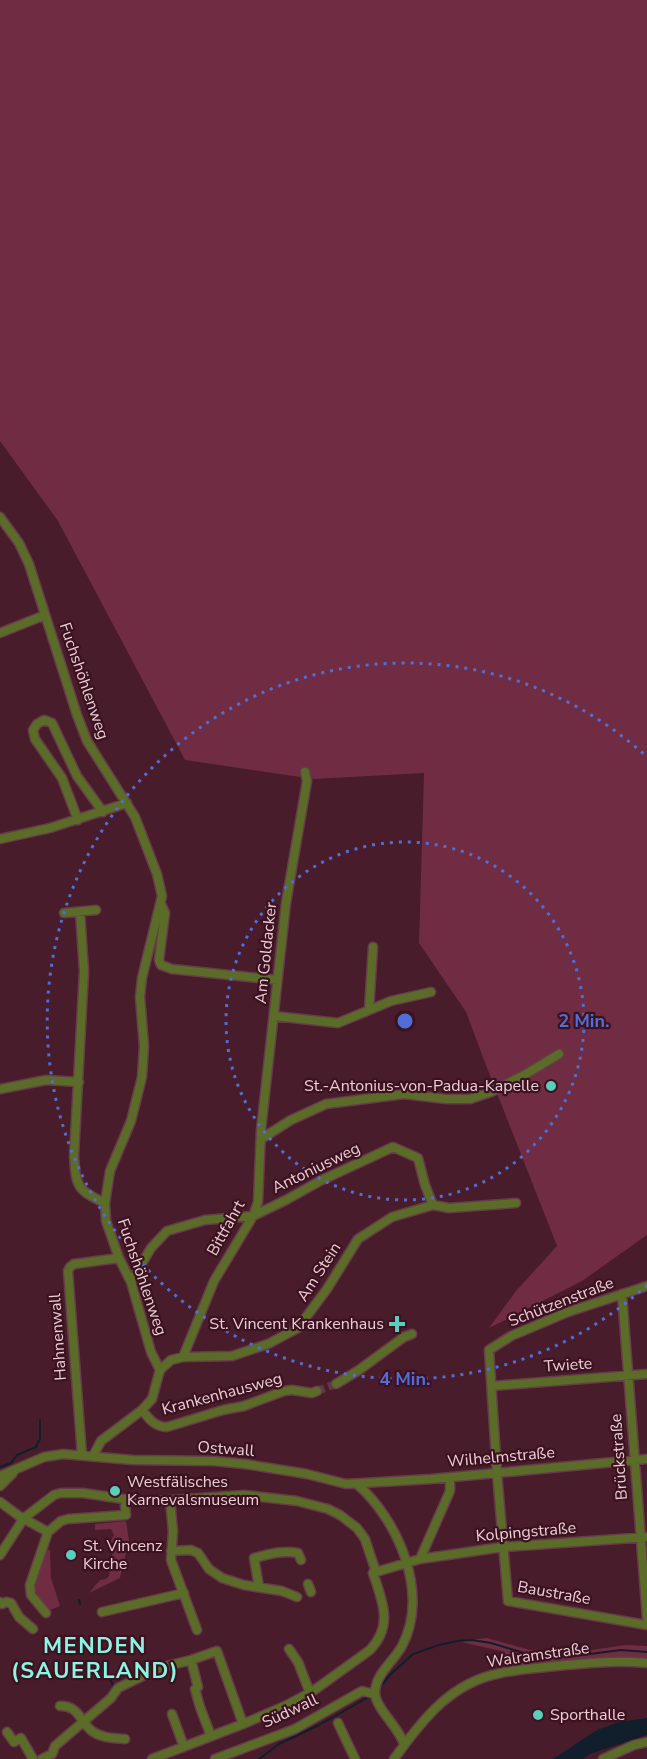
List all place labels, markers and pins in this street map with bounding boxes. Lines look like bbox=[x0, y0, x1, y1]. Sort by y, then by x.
centre of rings bbox=[395, 1011, 415, 1031]
place label: St.-Antonius-von-Padua-Kapelle bbox=[304, 1075, 539, 1097]
marker: St.-Antonius-von-Padua-Kapelle bbox=[544, 1079, 558, 1093]
place label: St. Vincent Krankenhaus bbox=[209, 1313, 384, 1335]
marker: St. Vincent Krankenhaus bbox=[388, 1315, 406, 1333]
place label: Westfälisches Karnevalsmuseum bbox=[127, 1471, 259, 1511]
marker: Westfälisches Karnevalsmuseum bbox=[108, 1484, 122, 1498]
place label: St. Vincenz Kirche bbox=[83, 1535, 162, 1575]
marker: St. Vincenz Kirche bbox=[64, 1548, 78, 1562]
place label: Sporthalle bbox=[550, 1704, 625, 1726]
marker: Sporthalle bbox=[531, 1708, 545, 1722]

